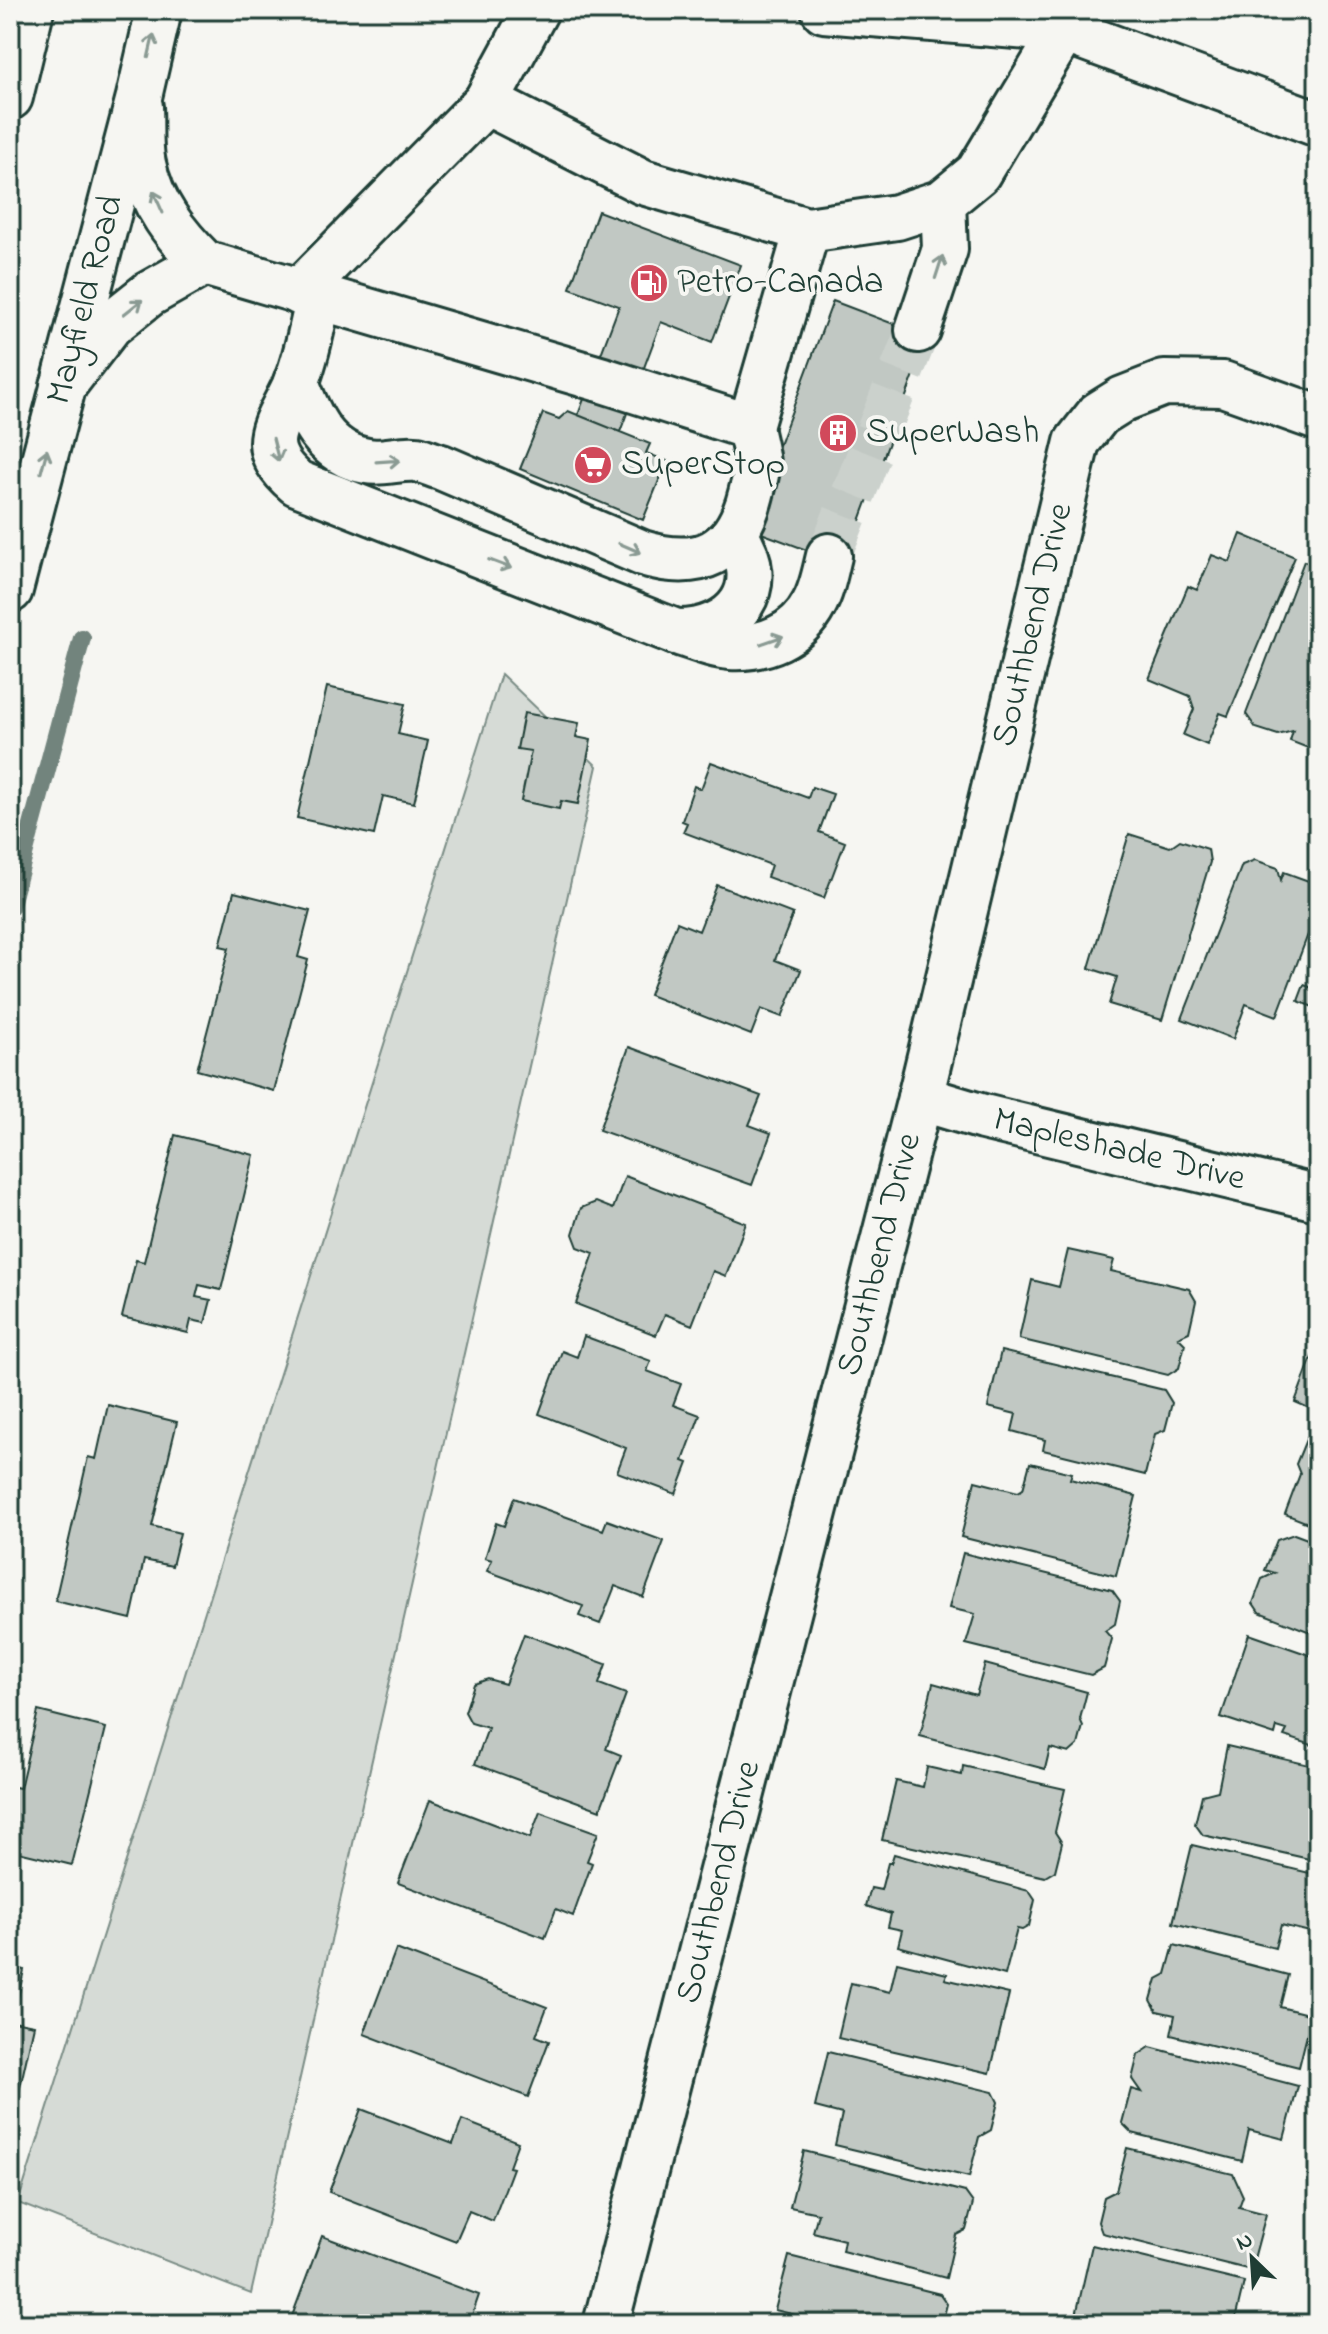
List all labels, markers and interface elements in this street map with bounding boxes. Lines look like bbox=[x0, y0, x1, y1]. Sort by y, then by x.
one-way arrow bbox=[144, 34, 159, 60]
street label: Mayfield Road bbox=[33, 189, 139, 410]
one-way arrow bbox=[149, 190, 164, 214]
one-way arrow bbox=[933, 255, 948, 280]
place label: Petro-Canada bbox=[677, 257, 883, 310]
fuel station icon: Petro-Canada bbox=[628, 262, 670, 304]
one-way arrow bbox=[122, 298, 143, 315]
place label: SuperWash bbox=[866, 407, 1039, 460]
building icon: SuperWash bbox=[817, 412, 859, 454]
one-way arrow bbox=[269, 436, 284, 462]
place label: SuperStop bbox=[621, 439, 785, 492]
supermarket icon: SuperStop bbox=[572, 444, 614, 486]
one-way arrow bbox=[37, 448, 52, 474]
one-way arrow bbox=[374, 453, 401, 468]
street label: Southbend Drive bbox=[978, 497, 1088, 752]
one-way arrow bbox=[617, 541, 642, 556]
one-way arrow bbox=[487, 558, 512, 572]
one-way arrow bbox=[759, 632, 784, 647]
street label: Mapleshade Drive bbox=[988, 1094, 1251, 1206]
street label: Southbend Drive bbox=[823, 1127, 937, 1382]
street label: Southbend Drive bbox=[663, 1754, 776, 2009]
north arrow bbox=[1212, 2218, 1292, 2298]
text: N bbox=[1231, 2225, 1258, 2260]

